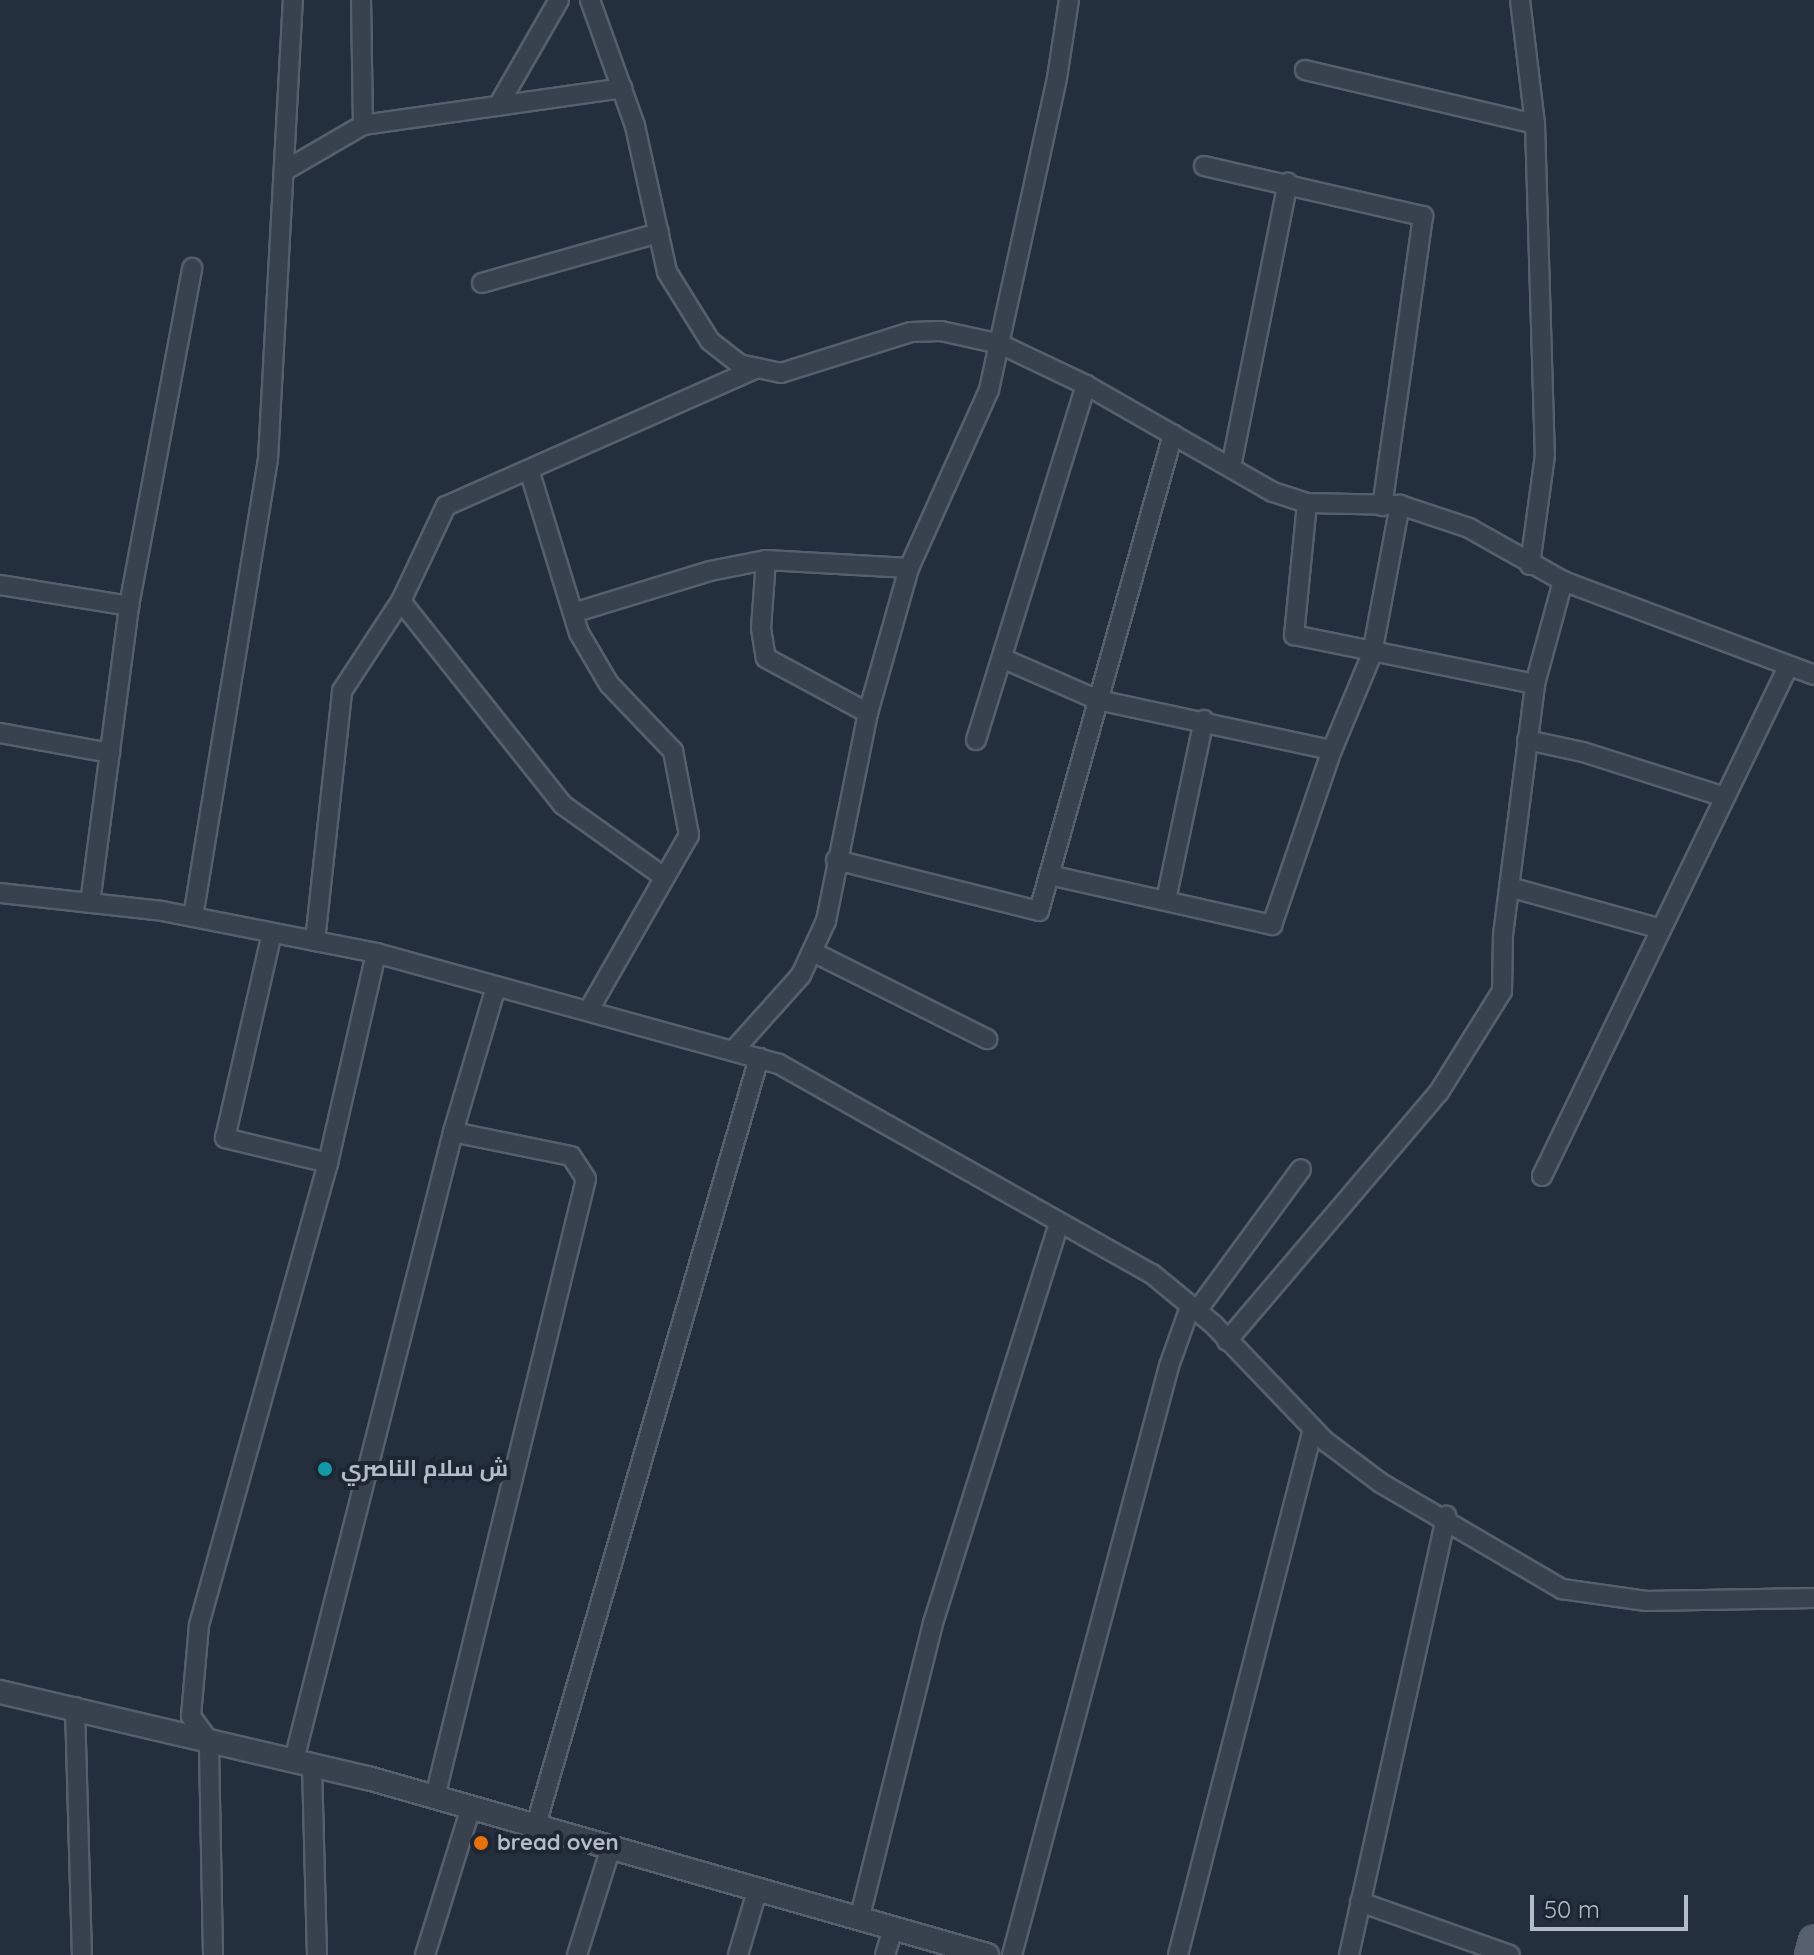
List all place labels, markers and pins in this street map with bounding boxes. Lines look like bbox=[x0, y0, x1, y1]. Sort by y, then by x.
place label: ش سلام الناصري bbox=[341, 1456, 508, 1482]
marker: ش سلام الناصري bbox=[316, 1460, 334, 1478]
place label: bread oven bbox=[497, 1830, 619, 1856]
marker: bread oven bbox=[472, 1834, 490, 1852]

